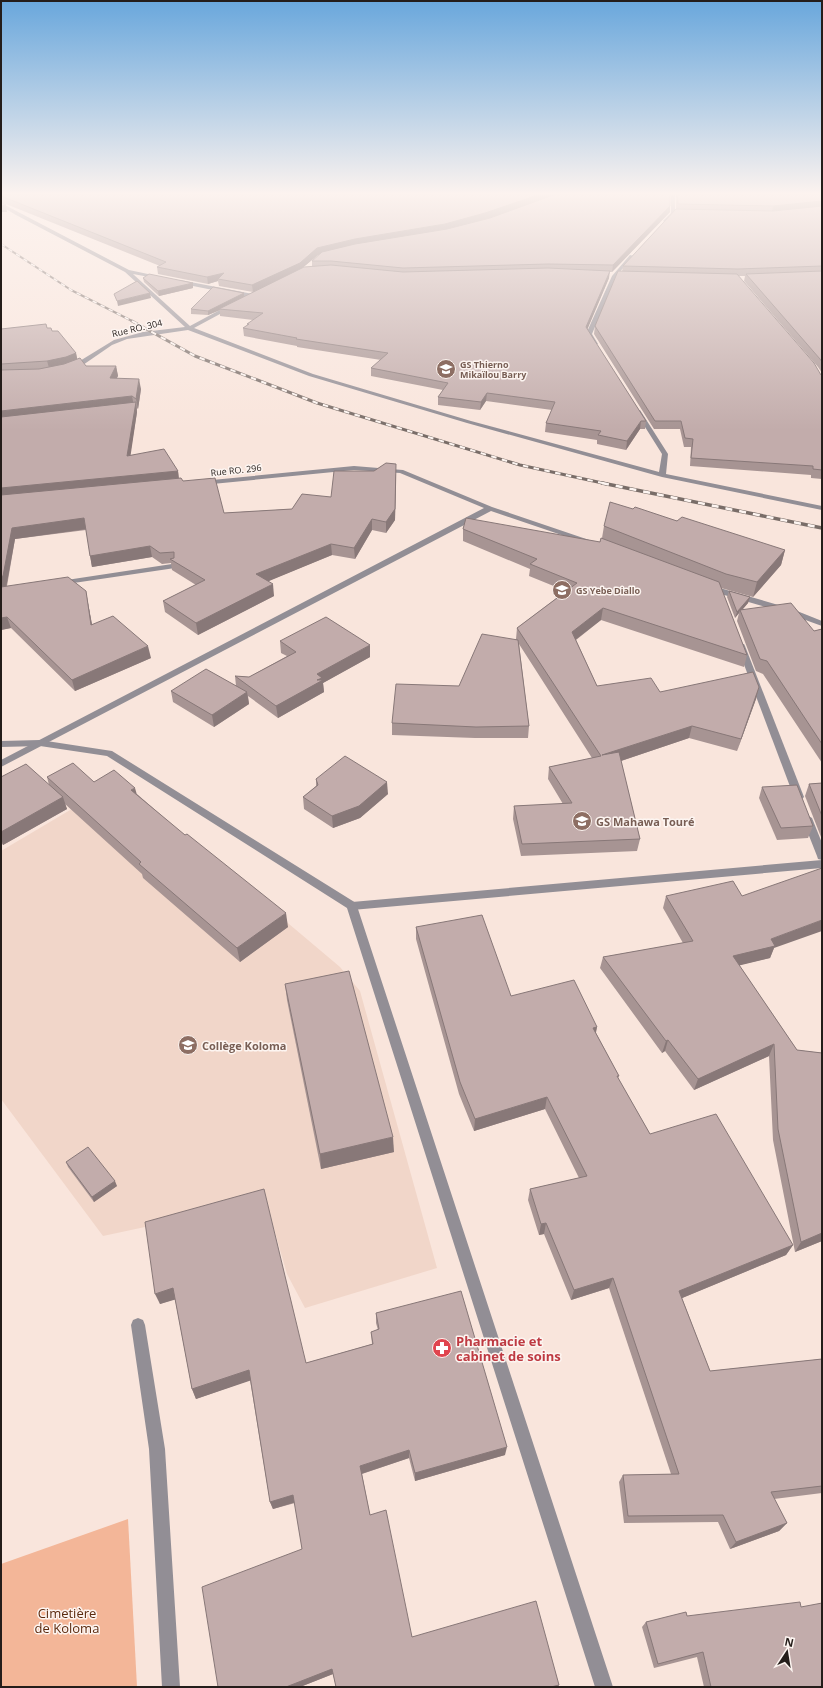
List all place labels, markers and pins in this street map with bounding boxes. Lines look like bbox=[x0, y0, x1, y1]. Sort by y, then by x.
school or university icon: GS Thierno Mikaïlou Barry bbox=[435, 358, 457, 380]
place label: GS Thierno Mikaïlou Barry bbox=[460, 358, 527, 381]
school or university icon: GS Yebe Diallo bbox=[551, 579, 573, 601]
place label: GS Yebe Diallo bbox=[576, 584, 640, 597]
school or university icon: GS Mahawa Touré bbox=[571, 810, 593, 832]
place label: GS Mahawa Touré bbox=[596, 814, 695, 829]
school or university icon: Collège Koloma bbox=[177, 1034, 199, 1056]
place label: Collège Koloma bbox=[202, 1038, 286, 1053]
place label: Pharmacie et cabinet de soins bbox=[456, 1332, 561, 1365]
pharmacy icon: Pharmacie et cabinet de soins bbox=[431, 1337, 453, 1359]

